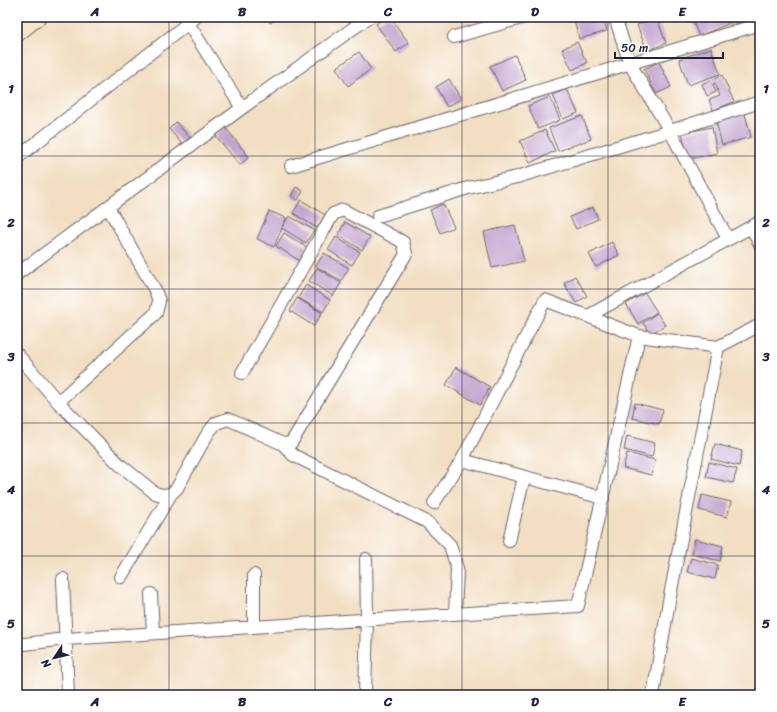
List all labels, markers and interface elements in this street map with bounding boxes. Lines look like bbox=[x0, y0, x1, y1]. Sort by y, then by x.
text: A bbox=[90, 0, 99, 23]
text: B bbox=[238, 0, 247, 23]
text: C bbox=[383, 0, 393, 23]
text: D bbox=[531, 0, 539, 23]
text: E bbox=[678, 0, 687, 23]
scale bar bbox=[615, 34, 723, 60]
text: 50 m bbox=[621, 37, 648, 59]
text: 1 bbox=[8, 77, 14, 100]
text: 1 bbox=[763, 77, 769, 100]
text: 2 bbox=[6, 211, 15, 234]
text: 2 bbox=[761, 211, 770, 234]
text: 3 bbox=[6, 345, 15, 368]
text: 3 bbox=[761, 345, 770, 368]
text: 4 bbox=[6, 478, 16, 501]
text: 4 bbox=[761, 478, 771, 501]
text: 5 bbox=[7, 612, 15, 635]
text: 5 bbox=[762, 612, 770, 635]
north arrow bbox=[34, 638, 74, 678]
text: N bbox=[36, 655, 57, 673]
text: A bbox=[90, 690, 99, 712]
text: B bbox=[238, 690, 247, 712]
text: C bbox=[383, 690, 393, 712]
text: D bbox=[531, 690, 539, 712]
text: E bbox=[678, 690, 687, 712]

